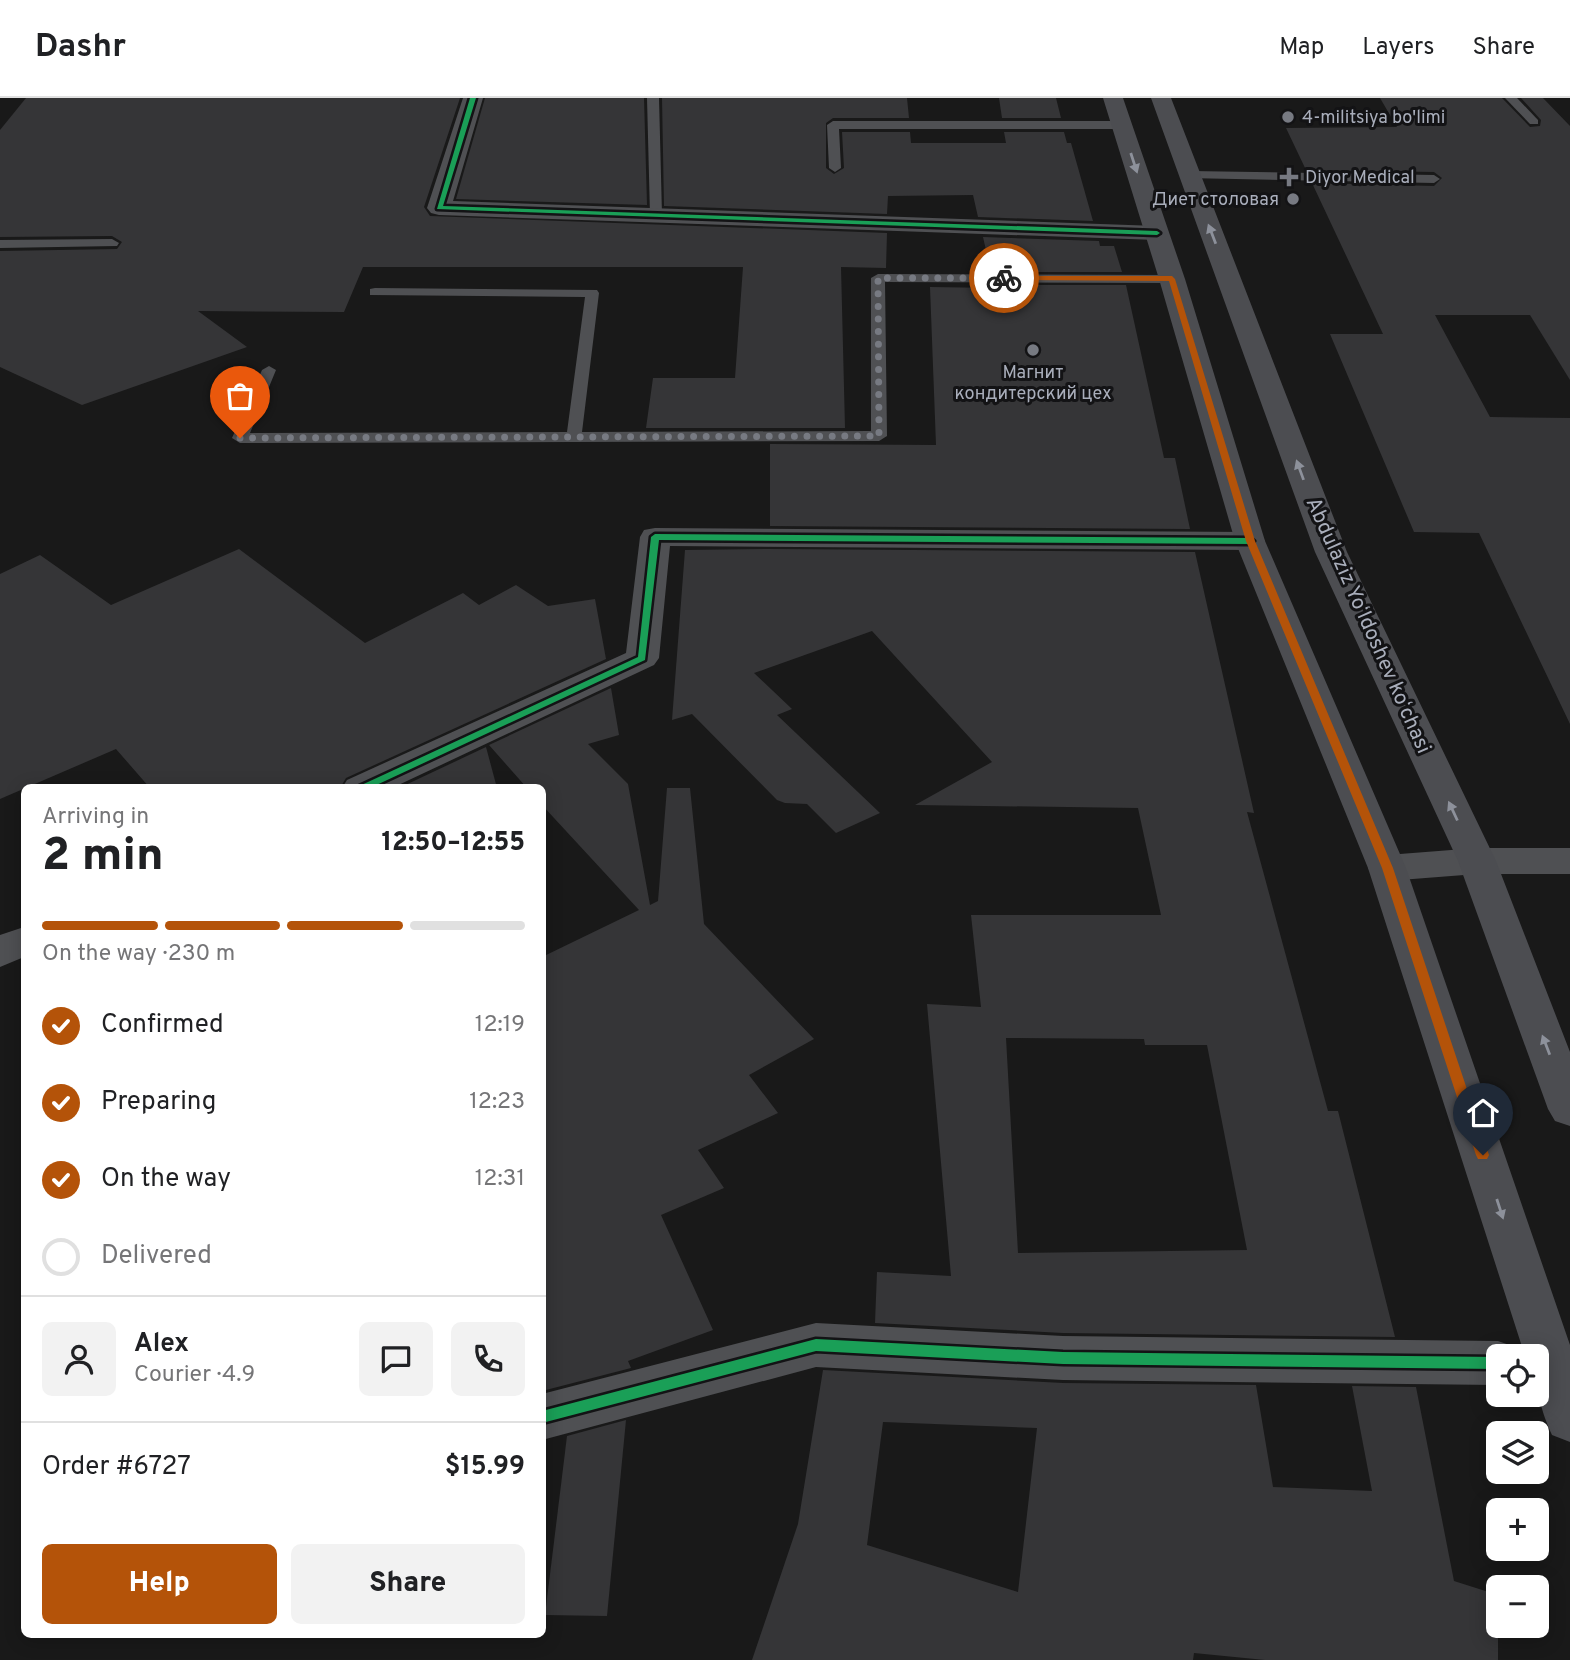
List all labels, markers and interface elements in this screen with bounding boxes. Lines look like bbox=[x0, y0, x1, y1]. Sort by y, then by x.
text: Dashr bbox=[35, 27, 126, 69]
text: Map bbox=[1279, 33, 1324, 63]
text: Layers bbox=[1362, 33, 1434, 63]
text: Share bbox=[1472, 33, 1535, 63]
place label: 4-militsiya bo'limi bbox=[1302, 107, 1445, 130]
marker: 4-militsiya bo'limi bbox=[1280, 109, 1296, 125]
one-way arrow bbox=[1130, 153, 1140, 174]
marker: Diyor Medical bbox=[1279, 167, 1299, 187]
place label: Diyor Medical bbox=[1305, 167, 1415, 190]
place label: Диет столовая bbox=[1152, 189, 1279, 212]
marker: Диет столовая bbox=[1285, 191, 1301, 207]
one-way arrow bbox=[1207, 223, 1218, 244]
courier bbox=[969, 243, 1039, 313]
icon: bike bbox=[985, 259, 1023, 297]
marker: Магнит кондитерский цех bbox=[1025, 342, 1041, 358]
place label: Магнит кондитерский цех bbox=[954, 362, 1112, 406]
pin bbox=[210, 366, 270, 438]
icon: bag bbox=[221, 377, 259, 415]
one-way arrow bbox=[1295, 459, 1306, 480]
street label: Abdulaziz Yoʻldoshev koʻchasi bbox=[1299, 493, 1436, 758]
one-way arrow bbox=[1448, 801, 1459, 821]
text: Arriving in bbox=[42, 803, 149, 832]
text: 12:50–12:55 bbox=[381, 827, 525, 860]
text: 2 min bbox=[42, 828, 164, 887]
text: On the way · 230 m bbox=[42, 940, 235, 969]
icon: check bbox=[42, 1007, 80, 1045]
text: Confirmed bbox=[101, 1009, 224, 1042]
text: 12:19 bbox=[475, 1011, 525, 1040]
one-way arrow bbox=[1540, 1035, 1551, 1056]
pin bbox=[1453, 1083, 1513, 1155]
icon: check bbox=[42, 1084, 80, 1122]
text: Preparing bbox=[101, 1086, 216, 1119]
text: 12:23 bbox=[469, 1088, 525, 1117]
icon: home bbox=[1464, 1094, 1502, 1132]
icon: check bbox=[42, 1161, 80, 1199]
text: On the way bbox=[101, 1163, 231, 1196]
text: 12:31 bbox=[475, 1165, 525, 1194]
one-way arrow bbox=[1496, 1199, 1506, 1220]
text: Delivered bbox=[101, 1240, 212, 1273]
button: person bbox=[42, 1322, 116, 1396]
button: chat bbox=[359, 1322, 433, 1396]
button: phone bbox=[451, 1322, 525, 1396]
text: Alex bbox=[134, 1328, 189, 1361]
map controls bbox=[1486, 1344, 1549, 1638]
button: locate bbox=[1486, 1344, 1549, 1407]
text: Courier · 4.9 bbox=[134, 1361, 255, 1390]
button: layers bbox=[1486, 1421, 1549, 1484]
text: Order #6727 bbox=[42, 1451, 191, 1484]
text: $15.99 bbox=[445, 1451, 525, 1484]
button: + bbox=[1486, 1498, 1549, 1561]
button: Help bbox=[42, 1544, 277, 1624]
button: Share bbox=[291, 1544, 525, 1624]
button: − bbox=[1486, 1575, 1549, 1638]

